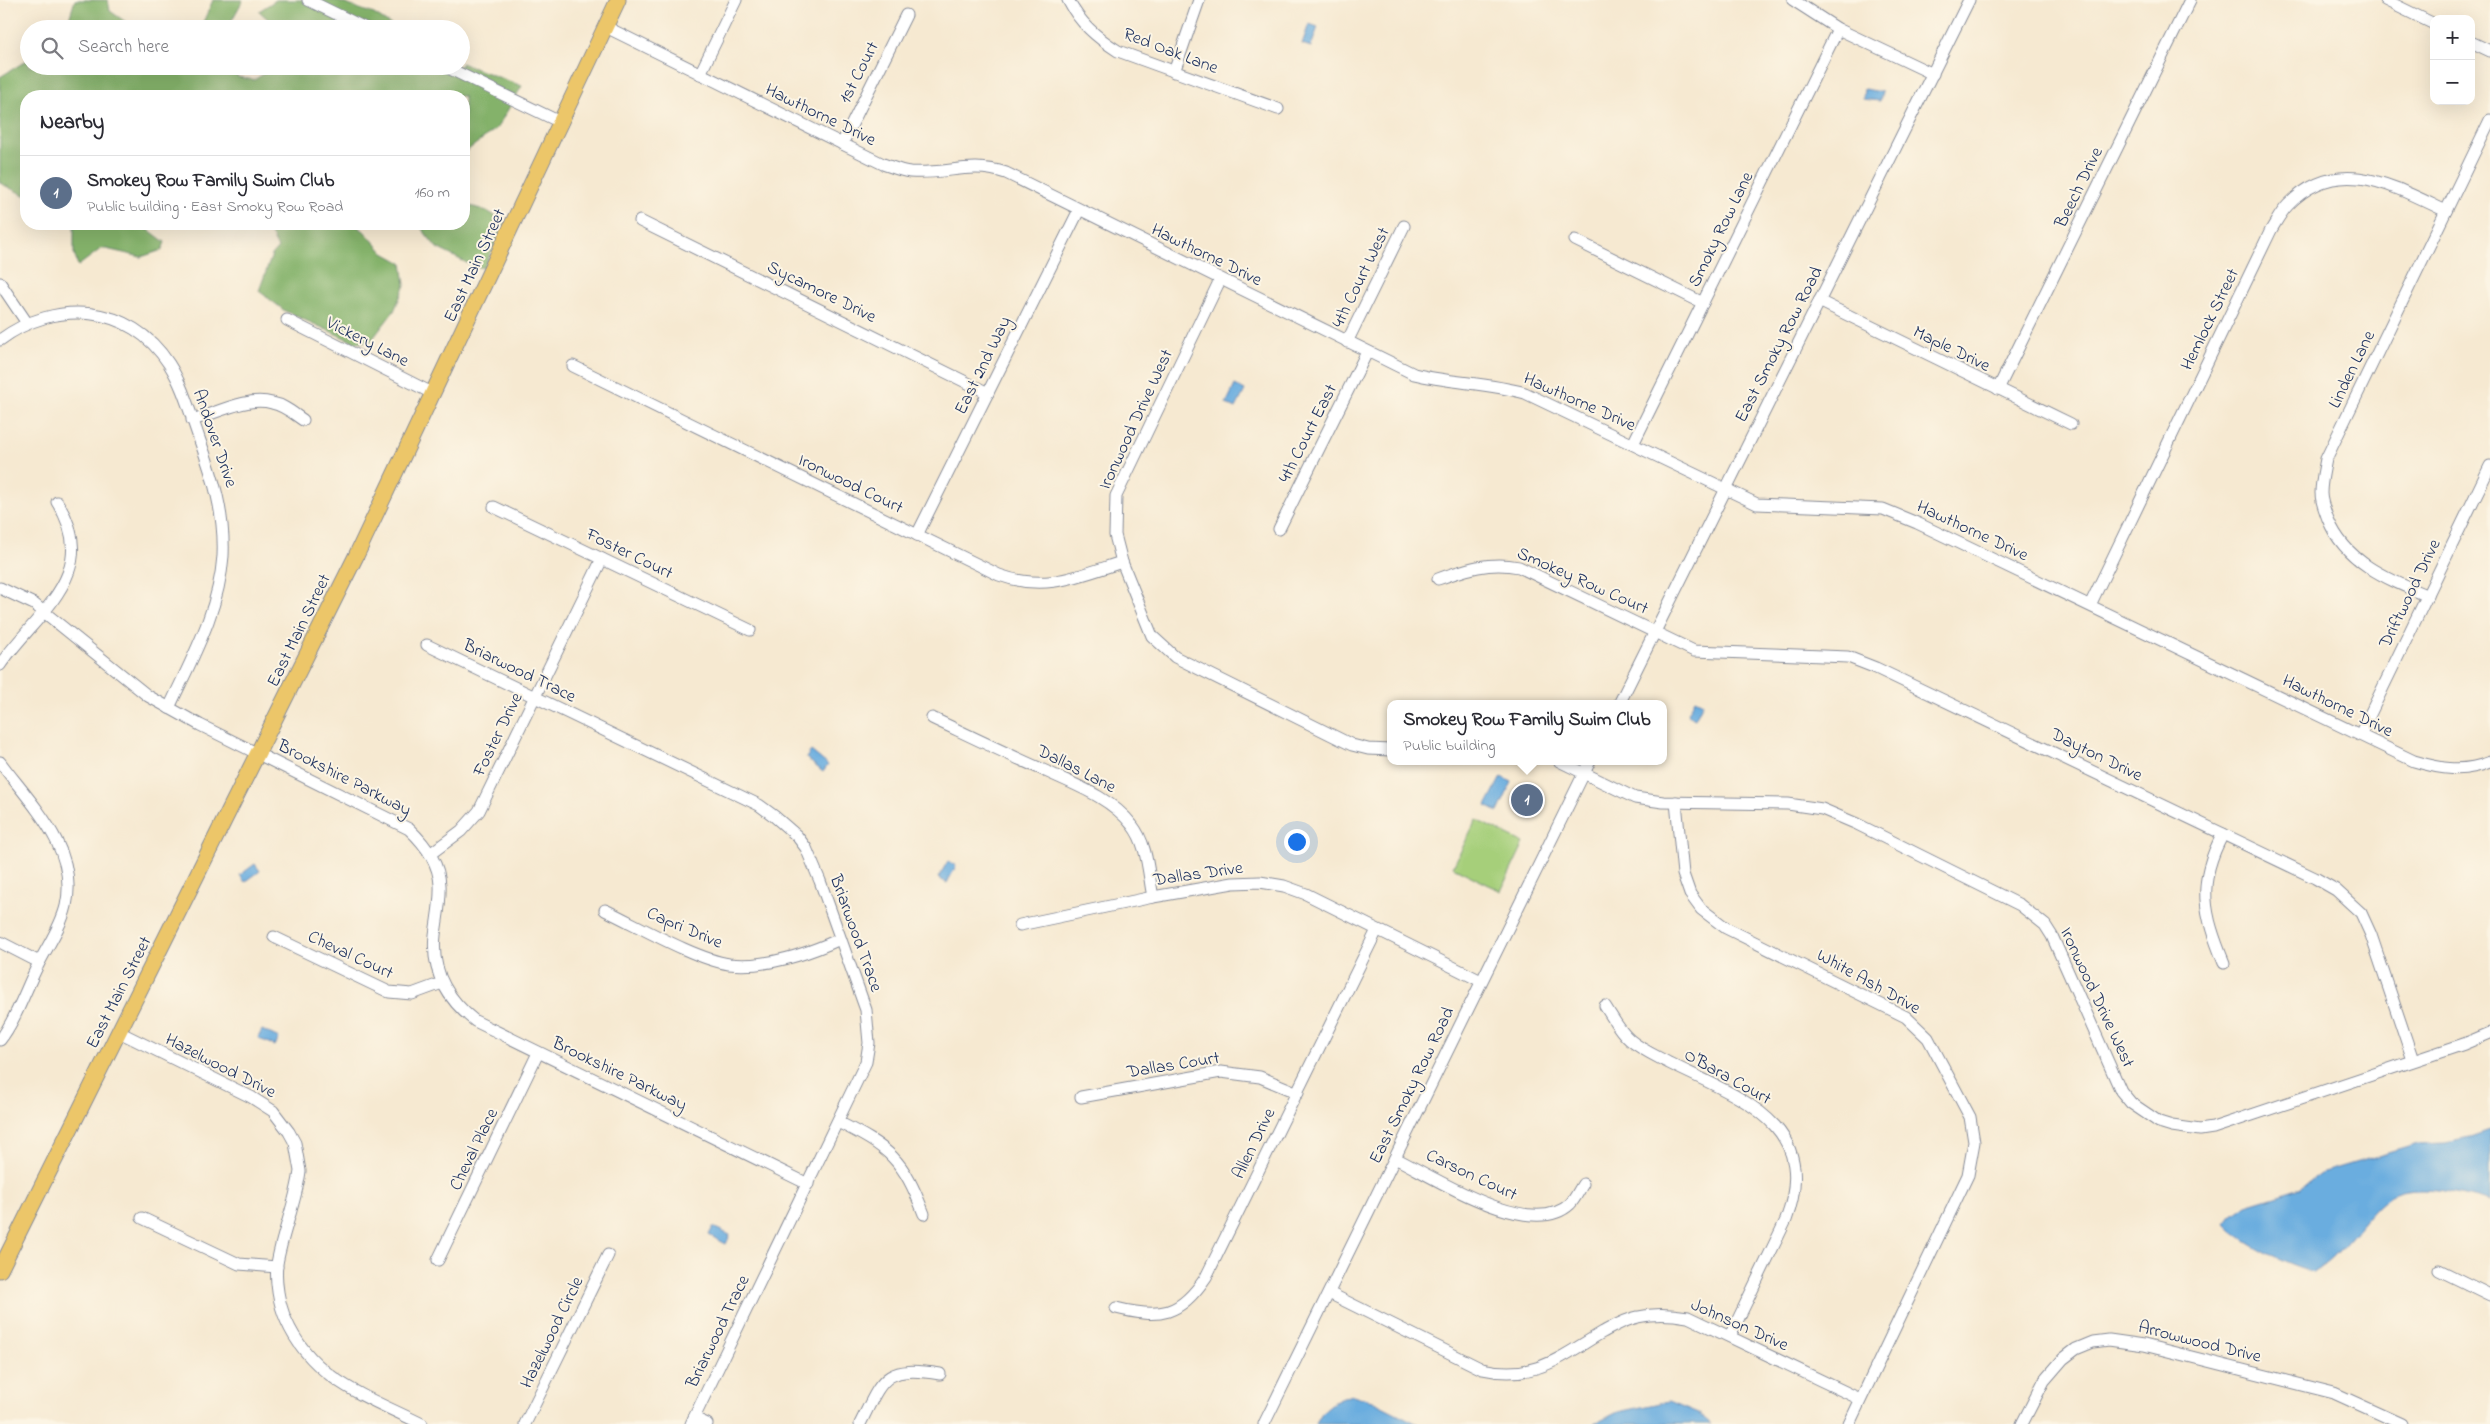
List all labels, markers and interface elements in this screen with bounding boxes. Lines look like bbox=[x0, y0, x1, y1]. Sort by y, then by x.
map controls bbox=[2430, 15, 2475, 105]
button: + bbox=[2430, 15, 2475, 60]
search box bbox=[20, 20, 470, 75]
street label: Red Oak Lane bbox=[1119, 22, 1222, 82]
icon: search bbox=[38, 34, 66, 62]
text: Search here bbox=[78, 34, 169, 61]
street label: 1st Court bbox=[833, 37, 886, 108]
button: − bbox=[2430, 60, 2475, 105]
street label: Hawthorne Drive bbox=[760, 78, 881, 154]
text: Nearby bbox=[40, 108, 104, 138]
street label: Beech Drive bbox=[2049, 142, 2111, 234]
street label: Smoky Row Lane bbox=[1683, 167, 1761, 292]
text: Smokey Row Family Swim Club bbox=[87, 168, 334, 195]
text: 1 bbox=[53, 181, 59, 205]
text: 160 m bbox=[415, 181, 450, 205]
text: Public building · East Smoky Row Road bbox=[87, 195, 343, 219]
street label: East Main Street bbox=[438, 205, 514, 327]
street label: Hawthorne Drive bbox=[1146, 218, 1267, 294]
street label: 4th Court West bbox=[1326, 223, 1397, 333]
street label: Sycamore Drive bbox=[762, 255, 881, 331]
street label: East Smoky Row Road bbox=[1729, 262, 1830, 427]
street label: Hemlock Street bbox=[2175, 264, 2247, 375]
street label: Vickery Lane bbox=[320, 310, 414, 375]
street label: East 2nd Way bbox=[949, 312, 1019, 419]
street label: Maple Drive bbox=[1908, 320, 1995, 380]
street label: Linden Lane bbox=[2323, 326, 2383, 413]
street label: Ironwood Drive West bbox=[1093, 345, 1181, 494]
street label: Hawthorne Drive bbox=[1519, 366, 1640, 440]
street label: 4th Court East bbox=[1273, 380, 1345, 488]
street label: Andover Drive bbox=[185, 386, 243, 492]
street label: Ironwood Court bbox=[793, 448, 907, 521]
street label: Hawthorne Drive bbox=[1912, 495, 2033, 569]
street label: Foster Court bbox=[580, 522, 677, 587]
street label: Driftwood Drive bbox=[2373, 534, 2449, 654]
street label: Smokey Row Court bbox=[1512, 541, 1652, 622]
street label: East Main Street bbox=[261, 570, 338, 692]
street label: Briarwood Trace bbox=[457, 633, 581, 711]
street label: Hawthorne Drive bbox=[2277, 669, 2398, 745]
street label: Foster Drive bbox=[467, 688, 531, 782]
popup bbox=[1387, 700, 1667, 765]
text: Smokey Row Family Swim Club bbox=[1403, 707, 1651, 734]
street label: Dayton Drive bbox=[2045, 722, 2147, 790]
street label: Brookshire Parkway bbox=[272, 733, 415, 824]
text: Public building bbox=[1403, 734, 1495, 758]
street label: Dallas Lane bbox=[1031, 738, 1121, 801]
pin: 1 bbox=[1511, 781, 1543, 819]
your location bbox=[1284, 829, 1310, 855]
street label: Dallas Drive bbox=[1151, 856, 1246, 894]
street label: Briarwood Trace bbox=[822, 871, 889, 997]
street label: Capri Drive bbox=[642, 901, 727, 957]
street label: Ironwood Drive West bbox=[2052, 923, 2140, 1072]
street label: Cheval Court bbox=[303, 925, 397, 987]
street label: East Main Street bbox=[80, 932, 159, 1054]
street label: White Ash Drive bbox=[1811, 943, 1926, 1023]
street label: East Smoky Row Road bbox=[1363, 1003, 1462, 1169]
street label: Hazelwood Drive bbox=[160, 1028, 281, 1106]
street label: Brookshire Parkway bbox=[546, 1030, 691, 1119]
street label: O'Bara Court bbox=[1679, 1043, 1776, 1112]
street label: Dallas Court bbox=[1124, 1046, 1222, 1086]
street label: Cheval Place bbox=[444, 1103, 506, 1196]
street label: Allen Drive bbox=[1226, 1103, 1284, 1184]
street label: Carson Court bbox=[1421, 1143, 1521, 1208]
street label: Briarwood Trace bbox=[680, 1270, 758, 1394]
street label: Hazelwood Circle bbox=[514, 1272, 592, 1393]
street label: Johnson Drive bbox=[1686, 1293, 1793, 1359]
street label: Arrowwood Drive bbox=[2135, 1315, 2265, 1371]

